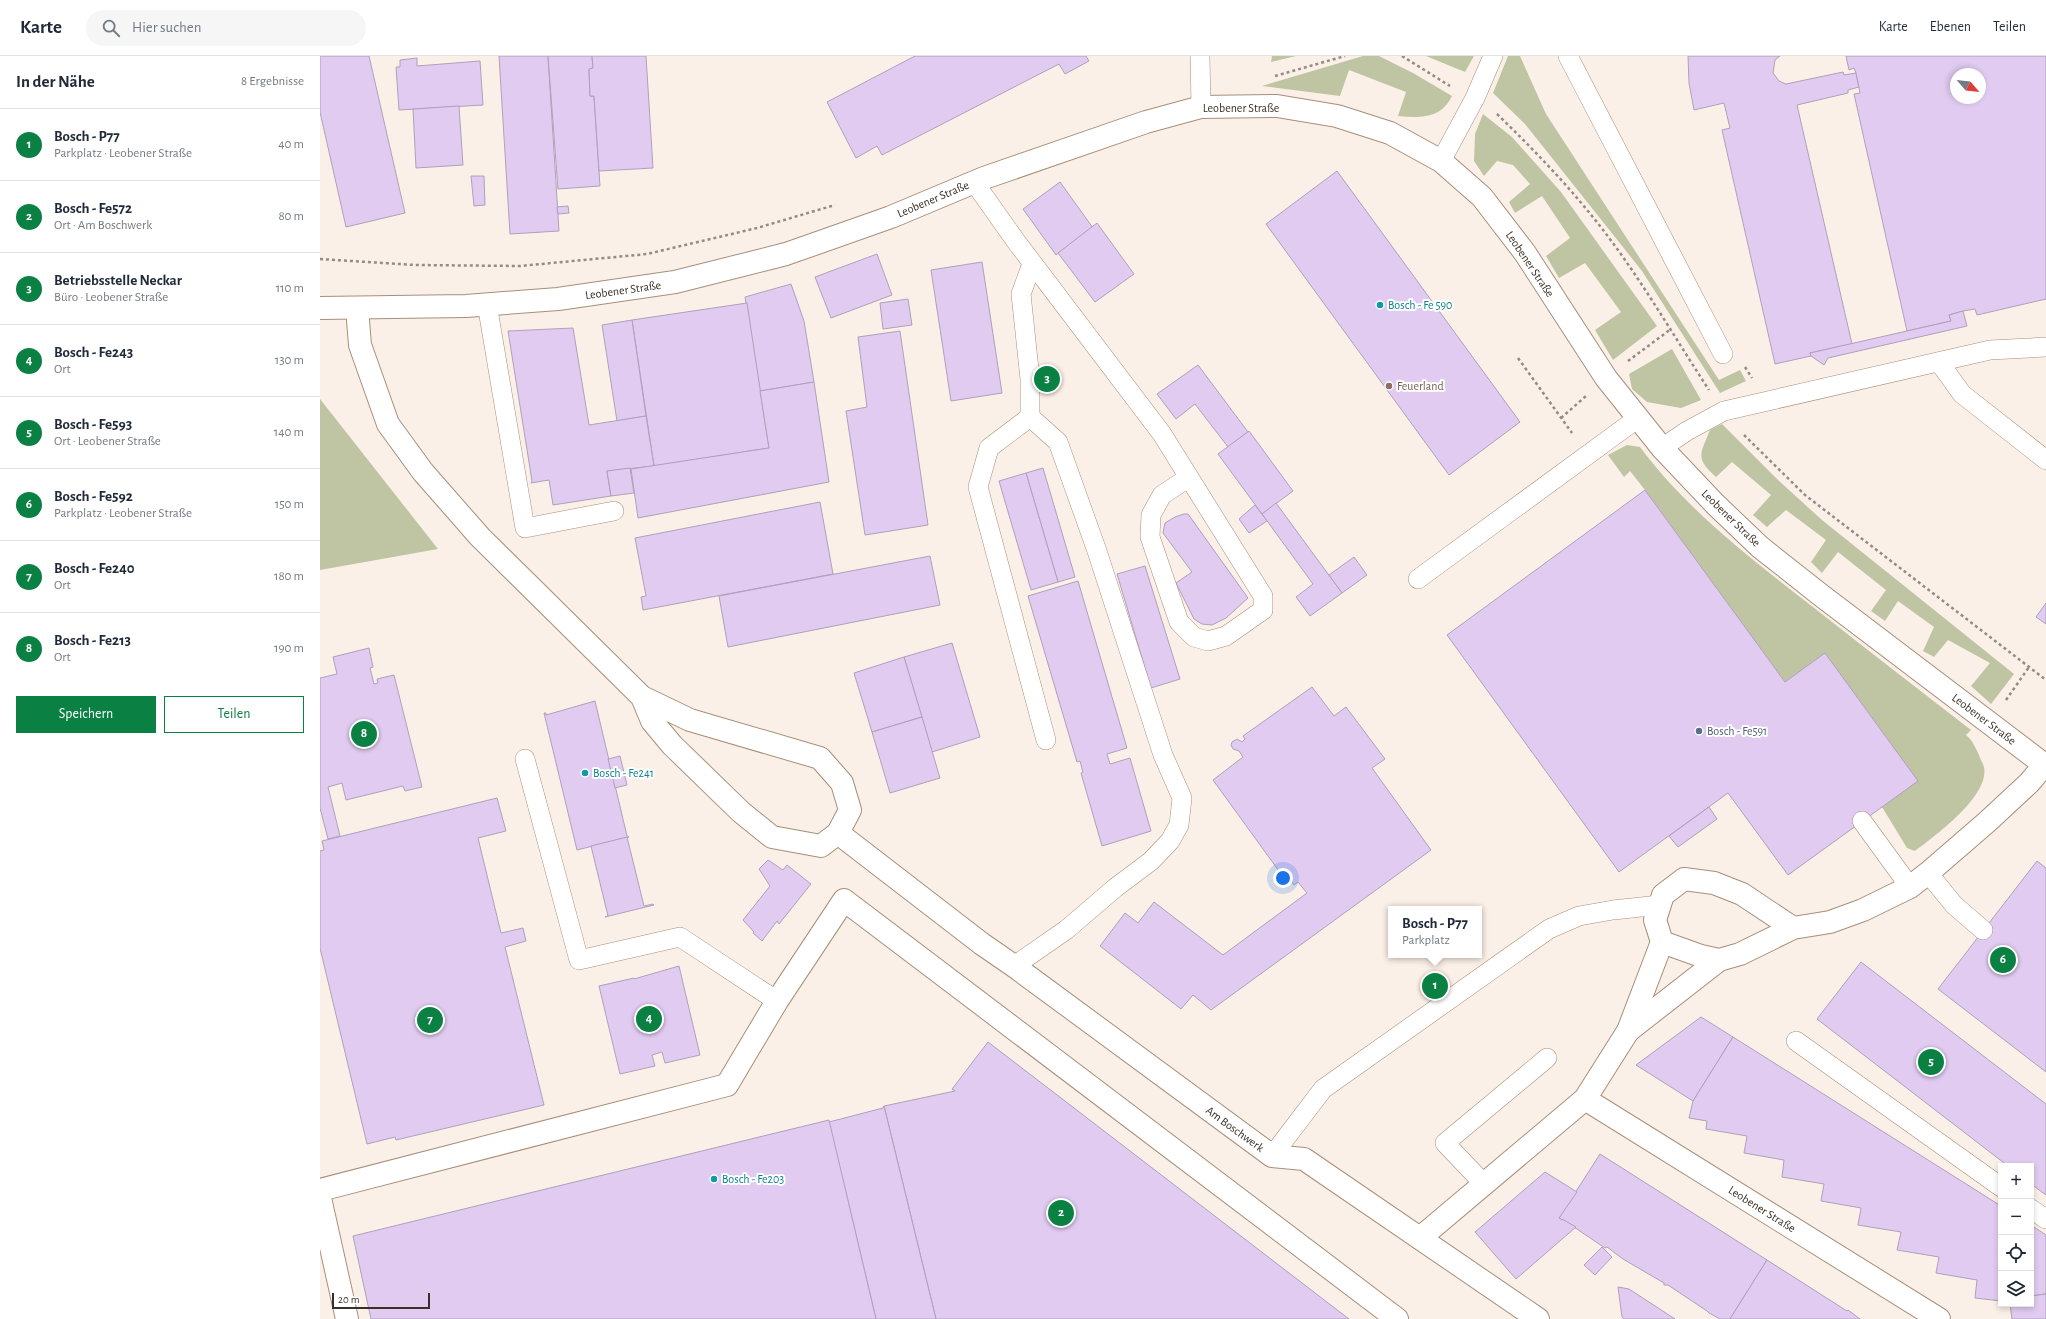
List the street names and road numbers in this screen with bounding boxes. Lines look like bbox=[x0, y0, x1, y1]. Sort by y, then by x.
street label: Leobener Straße bbox=[1203, 102, 1279, 114]
street label: Leobener Straße bbox=[895, 179, 971, 219]
street label: Leobener Straße bbox=[1504, 229, 1556, 299]
street label: Leobener Straße bbox=[584, 279, 662, 301]
street label: Leobener Straße bbox=[1699, 487, 1763, 549]
street label: Leobener Straße bbox=[1950, 691, 2018, 747]
street label: Am Boschwerk bbox=[1204, 1104, 1267, 1154]
street label: Leobener Straße bbox=[1726, 1184, 1798, 1234]

